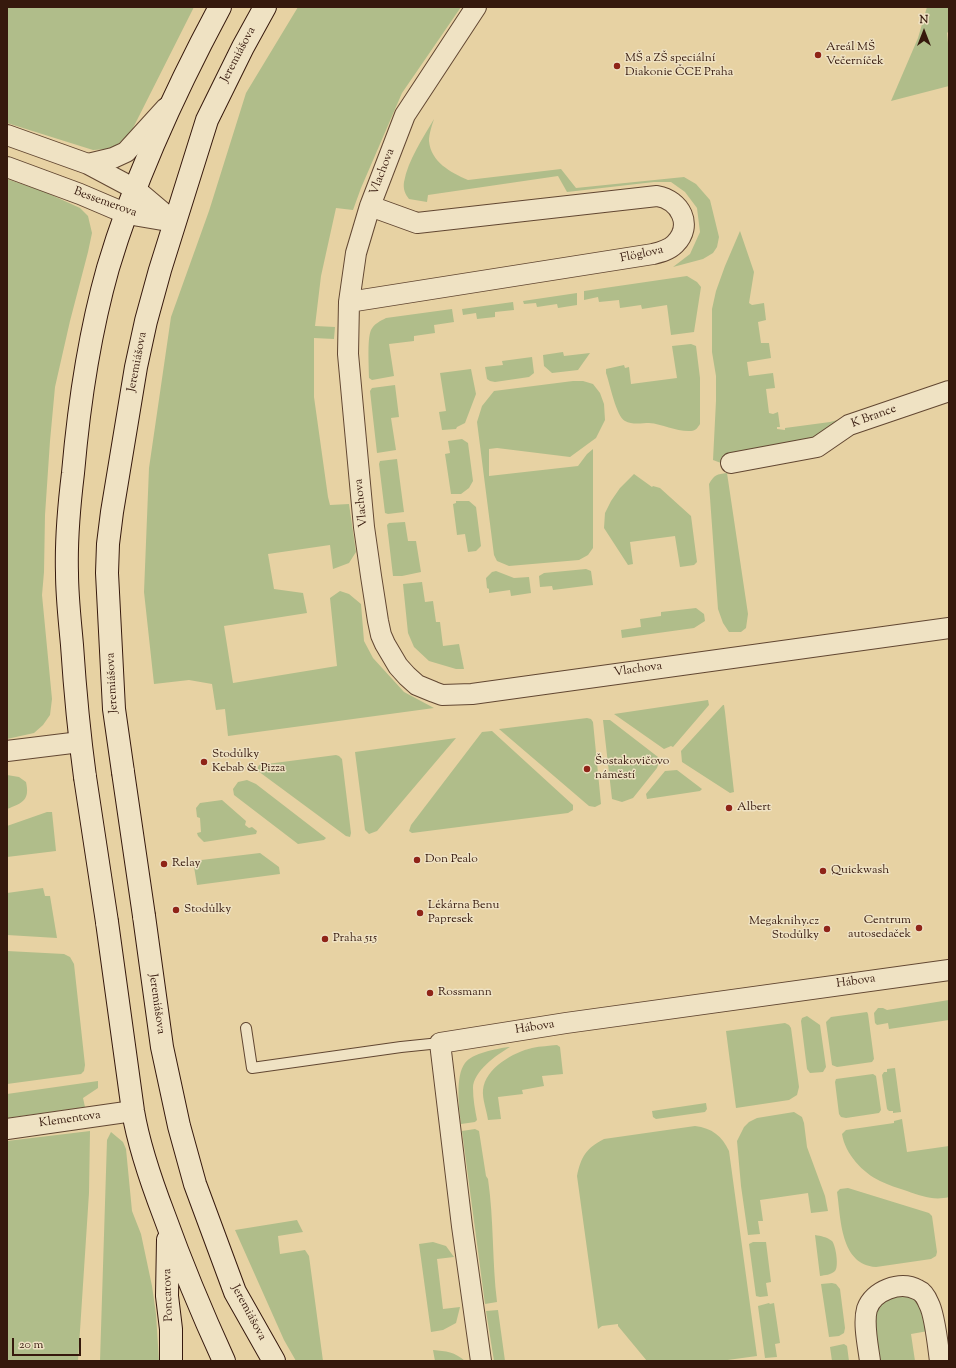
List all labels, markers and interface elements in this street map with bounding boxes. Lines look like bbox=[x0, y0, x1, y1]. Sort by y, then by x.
north arrow bbox=[904, 12, 944, 52]
text: N bbox=[920, 12, 928, 28]
street label: Jeremiášova bbox=[218, 25, 260, 85]
place label: Areál MŠ Večerníček bbox=[826, 41, 884, 69]
marker: Areál MŠ Večerníček bbox=[813, 50, 823, 60]
place label: MŠ a ZŠ speciální Diakonie ČCE Praha bbox=[625, 52, 733, 80]
marker: MŠ a ZŠ speciální Diakonie ČCE Praha bbox=[612, 61, 622, 71]
street label: Vlachova bbox=[368, 147, 398, 197]
street label: Bessemerova bbox=[71, 185, 139, 221]
street label: Flöglova bbox=[619, 243, 665, 267]
street label: Jeremiášova bbox=[125, 331, 151, 393]
street label: K Brance bbox=[850, 402, 898, 432]
street label: Vlachova bbox=[352, 478, 372, 528]
street label: Jeremiášova bbox=[104, 652, 122, 714]
street label: Vlachova bbox=[613, 659, 663, 681]
place label: Stodůlky Kebab & Pizza bbox=[212, 748, 285, 776]
place label: Šostakovičovo náměstí bbox=[595, 755, 669, 783]
marker: Stodůlky Kebab & Pizza bbox=[199, 757, 209, 767]
marker: Šostakovičovo náměstí bbox=[582, 764, 592, 774]
place label: Albert bbox=[737, 801, 771, 815]
marker: Albert bbox=[724, 803, 734, 813]
place label: Don Pealo bbox=[425, 853, 478, 867]
marker: Don Pealo bbox=[412, 855, 422, 865]
place label: Relay bbox=[172, 857, 200, 871]
marker: Relay bbox=[159, 859, 169, 869]
place label: Quickwash bbox=[831, 864, 889, 878]
marker: Quickwash bbox=[818, 866, 828, 876]
place label: Lékárna Benu Papresek bbox=[428, 899, 499, 927]
place label: Stodůlky bbox=[184, 903, 231, 917]
marker: Stodůlky bbox=[171, 905, 181, 915]
marker: Lékárna Benu Papresek bbox=[415, 908, 425, 918]
place label: Centrum autosedaček bbox=[848, 914, 911, 942]
place label: Megaknihy.cz Stodůlky bbox=[749, 915, 819, 943]
marker: Centrum autosedaček bbox=[914, 923, 924, 933]
marker: Megaknihy.cz Stodůlky bbox=[822, 924, 832, 934]
place label: Praha 515 bbox=[333, 932, 377, 946]
marker: Praha 515 bbox=[320, 934, 330, 944]
street label: Hábova bbox=[835, 972, 877, 992]
street label: Jeremiášova bbox=[145, 973, 167, 1035]
place label: Rossmann bbox=[438, 986, 492, 1000]
marker: Rossmann bbox=[425, 988, 435, 998]
street label: Hábova bbox=[514, 1018, 556, 1038]
street label: Klementova bbox=[38, 1109, 102, 1131]
street label: Poncarova bbox=[161, 1268, 177, 1322]
street label: Jeremiášova bbox=[227, 1283, 269, 1343]
scale bar bbox=[14, 1330, 83, 1356]
text: 20 m bbox=[19, 1336, 43, 1354]

